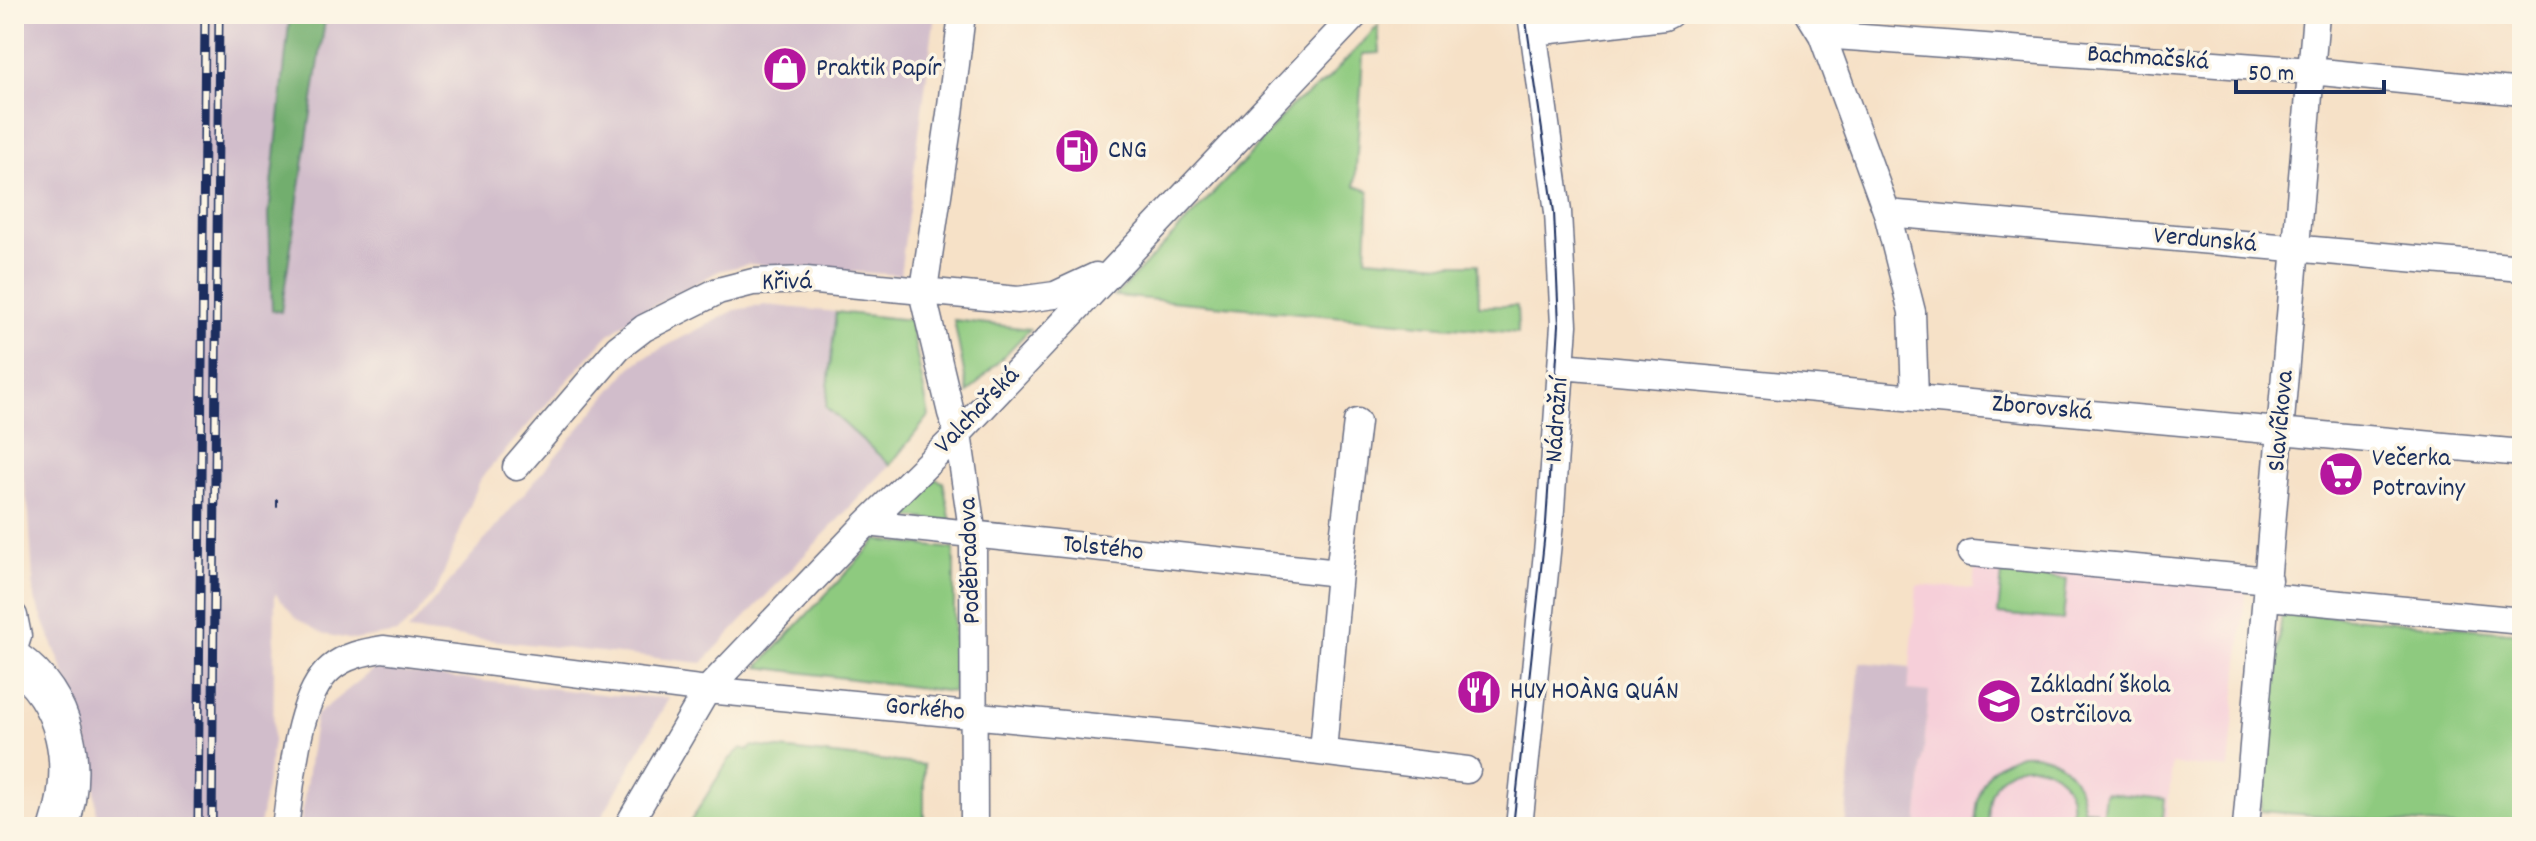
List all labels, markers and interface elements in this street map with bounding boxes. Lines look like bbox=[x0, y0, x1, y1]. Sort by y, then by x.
street label: Bachmačská bbox=[2086, 36, 2210, 82]
scale bar bbox=[2236, 44, 2384, 94]
shop icon: Praktik Papír bbox=[761, 45, 809, 93]
place label: Praktik Papír bbox=[816, 51, 942, 88]
text: 50 m bbox=[2248, 58, 2294, 92]
fuel station icon: CNG bbox=[1053, 127, 1101, 175]
place label: CNG bbox=[1108, 133, 1147, 170]
street label: Verdunská bbox=[2152, 218, 2258, 264]
street label: Křivá bbox=[762, 264, 812, 302]
street label: Valchařská bbox=[927, 359, 1029, 463]
street label: Slavíčkova bbox=[2259, 368, 2305, 473]
street label: Nádražní bbox=[1537, 374, 1580, 464]
street label: Zborovská bbox=[1990, 386, 2094, 432]
place label: Večerka Potraviny bbox=[2372, 441, 2465, 508]
supermarket icon: Večerka Potraviny bbox=[2317, 450, 2365, 498]
street label: Poděbradova bbox=[950, 496, 992, 625]
street label: Tolstého bbox=[1061, 526, 1145, 572]
restaurant icon: HUY HOÀNG QUÁN bbox=[1455, 668, 1503, 716]
place label: Základní škola Ostrčilova bbox=[2030, 668, 2171, 735]
place label: HUY HOÀNG QUÁN bbox=[1510, 674, 1679, 711]
school or university icon: Základní škola Ostrčilova bbox=[1975, 677, 2023, 725]
street label: Gorkého bbox=[884, 688, 966, 732]

